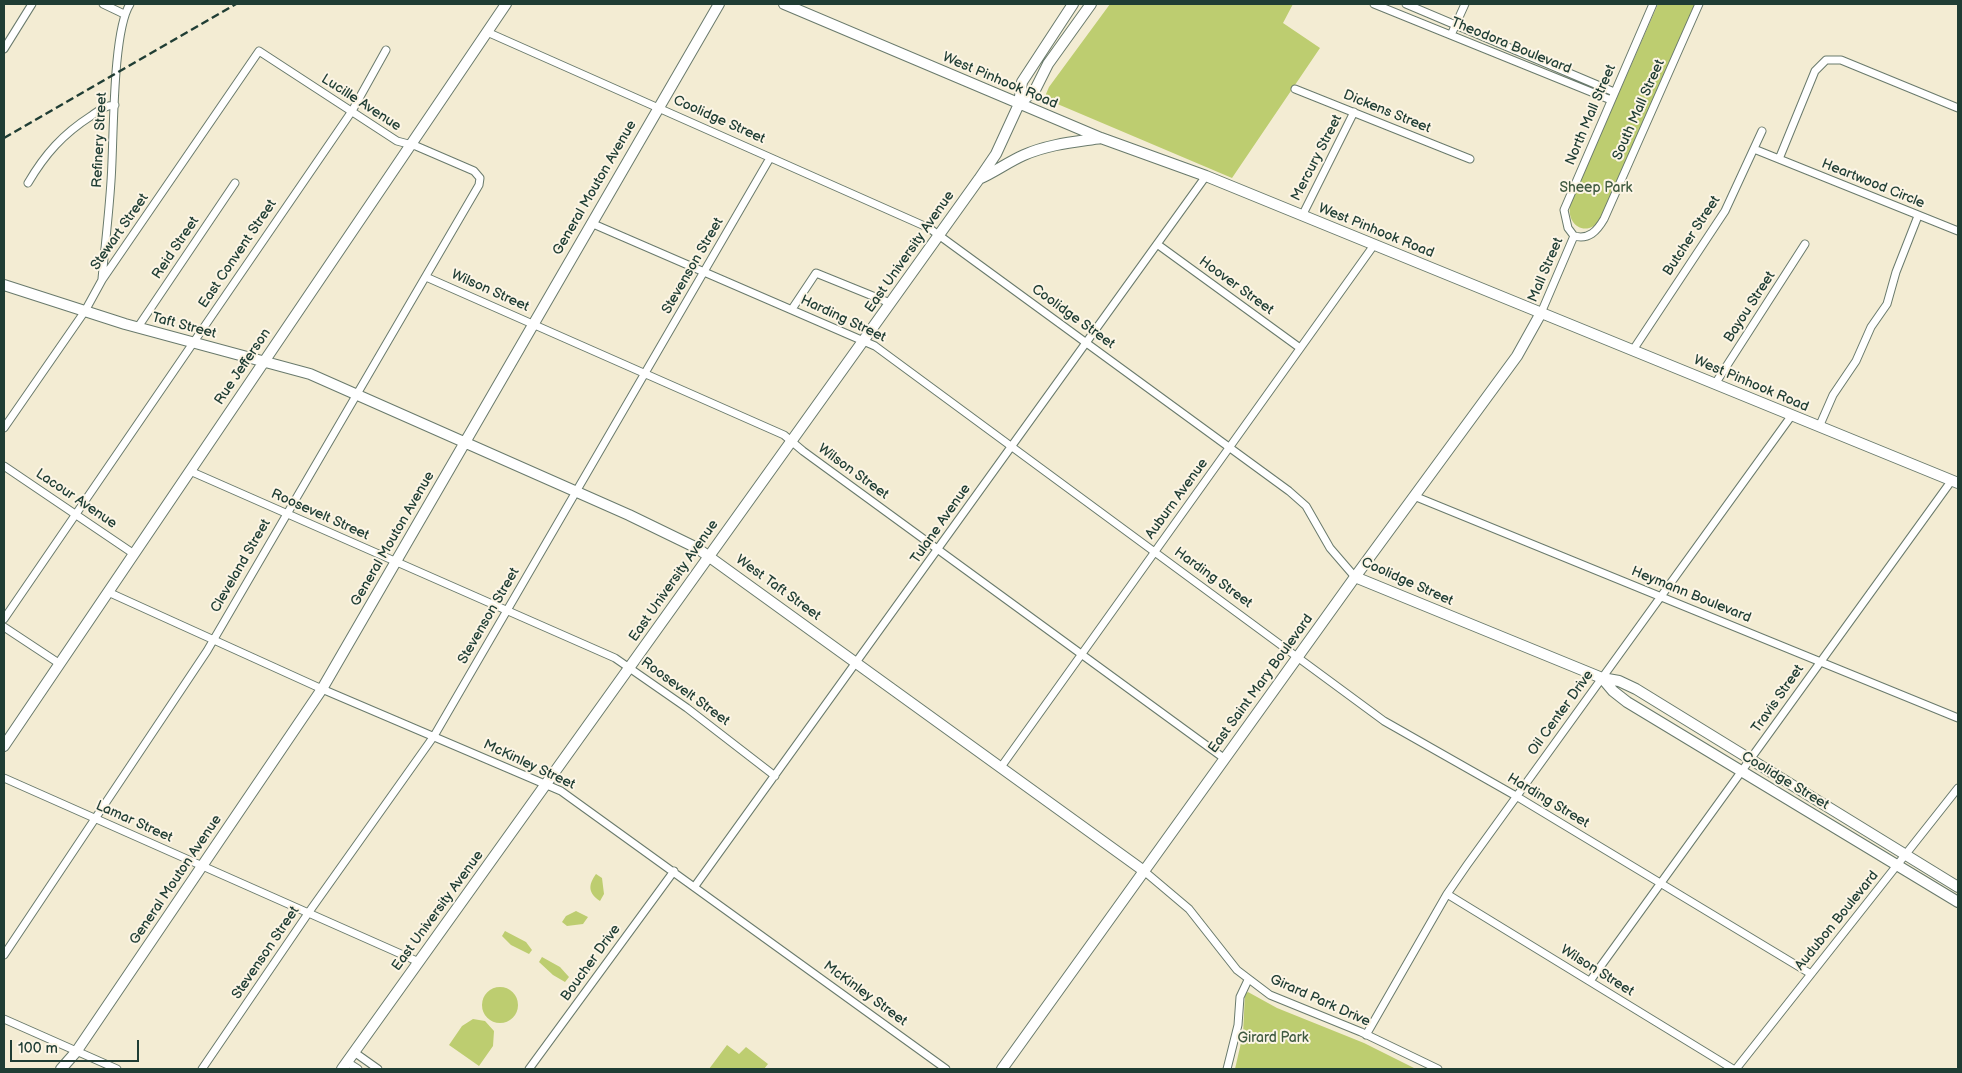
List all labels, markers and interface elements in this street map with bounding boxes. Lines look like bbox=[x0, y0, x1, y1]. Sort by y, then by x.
street label: Theodora Boulevard bbox=[1448, 14, 1574, 78]
street label: West Pinhook Road bbox=[940, 49, 1060, 113]
street label: South Mall Street bbox=[1609, 57, 1669, 163]
street label: North Mall Street bbox=[1562, 62, 1620, 168]
street label: Lucille Avenue bbox=[318, 71, 404, 135]
street label: Dickens Street bbox=[1341, 87, 1433, 137]
street label: Refinery Street bbox=[89, 92, 111, 188]
street label: Coolidge Street bbox=[670, 92, 768, 148]
street label: Mercury Street bbox=[1288, 112, 1346, 204]
street label: General Mouton Avenue bbox=[550, 118, 640, 258]
street label: Heartwood Circle bbox=[1819, 156, 1927, 212]
park label: Sheep Park bbox=[1560, 180, 1632, 196]
street label: East University Avenue bbox=[862, 188, 958, 316]
street label: Stewart Street bbox=[87, 190, 153, 274]
street label: Butcher Street bbox=[1660, 193, 1724, 279]
street label: East Convent Street bbox=[195, 197, 281, 311]
street label: West Pinhook Road bbox=[1316, 200, 1436, 262]
street label: Reid Street bbox=[149, 214, 203, 282]
street label: Stevenson Street bbox=[659, 215, 727, 317]
street label: Mall Street bbox=[1525, 235, 1567, 305]
street label: Hoover Street bbox=[1195, 253, 1277, 319]
street label: Wilson Street bbox=[448, 266, 532, 316]
street label: Bayou Street bbox=[1721, 268, 1779, 346]
street label: Coolidge Street bbox=[1028, 281, 1118, 353]
street label: Harding Street bbox=[798, 292, 888, 346]
street label: Taft Street bbox=[150, 309, 218, 343]
street label: Rue Jefferson bbox=[211, 326, 275, 408]
street label: West Pinhook Road bbox=[1691, 352, 1811, 416]
street label: Wilson Street bbox=[814, 441, 892, 503]
street label: Auburn Avenue bbox=[1142, 455, 1212, 543]
street label: Lacour Avenue bbox=[32, 466, 120, 532]
street label: General Mouton Avenue bbox=[348, 469, 438, 609]
street label: Tulane Avenue bbox=[907, 481, 975, 567]
street label: Roosevelt Street bbox=[268, 486, 372, 544]
street label: Cleveland Street bbox=[207, 516, 275, 616]
street label: East University Avenue bbox=[626, 517, 722, 645]
street label: Harding Street bbox=[1171, 544, 1255, 612]
street label: West Taft Street bbox=[732, 552, 824, 624]
street label: Coolidge Street bbox=[1358, 554, 1456, 610]
street label: Heymann Boulevard bbox=[1629, 563, 1753, 627]
street label: Stevenson Street bbox=[455, 565, 523, 667]
street label: East Saint Mary Boulevard bbox=[1205, 611, 1317, 757]
street label: Roosevelt Street bbox=[637, 654, 733, 730]
street label: Travis Street bbox=[1748, 662, 1808, 736]
street label: Oil Center Drive bbox=[1525, 667, 1597, 759]
street label: McKinley Street bbox=[480, 736, 578, 794]
street label: Coolidge Street bbox=[1738, 748, 1832, 814]
street label: Harding Street bbox=[1504, 770, 1592, 832]
street label: Lamar Street bbox=[93, 798, 175, 846]
street label: General Mouton Avenue bbox=[126, 812, 226, 948]
street label: East University Avenue bbox=[389, 848, 487, 974]
street label: Audubon Boulevard bbox=[1792, 868, 1882, 974]
street label: Stevenson Street bbox=[229, 903, 303, 1003]
street label: Boucher Drive bbox=[558, 921, 624, 1005]
street label: Wilson Street bbox=[1557, 942, 1637, 1000]
street label: McKinley Street bbox=[820, 958, 910, 1030]
street label: Girard Park Drive bbox=[1267, 971, 1373, 1031]
scale bar bbox=[12, 1030, 141, 1062]
park label: Girard Park bbox=[1237, 1030, 1309, 1046]
text: 100 m bbox=[18, 1039, 58, 1058]

